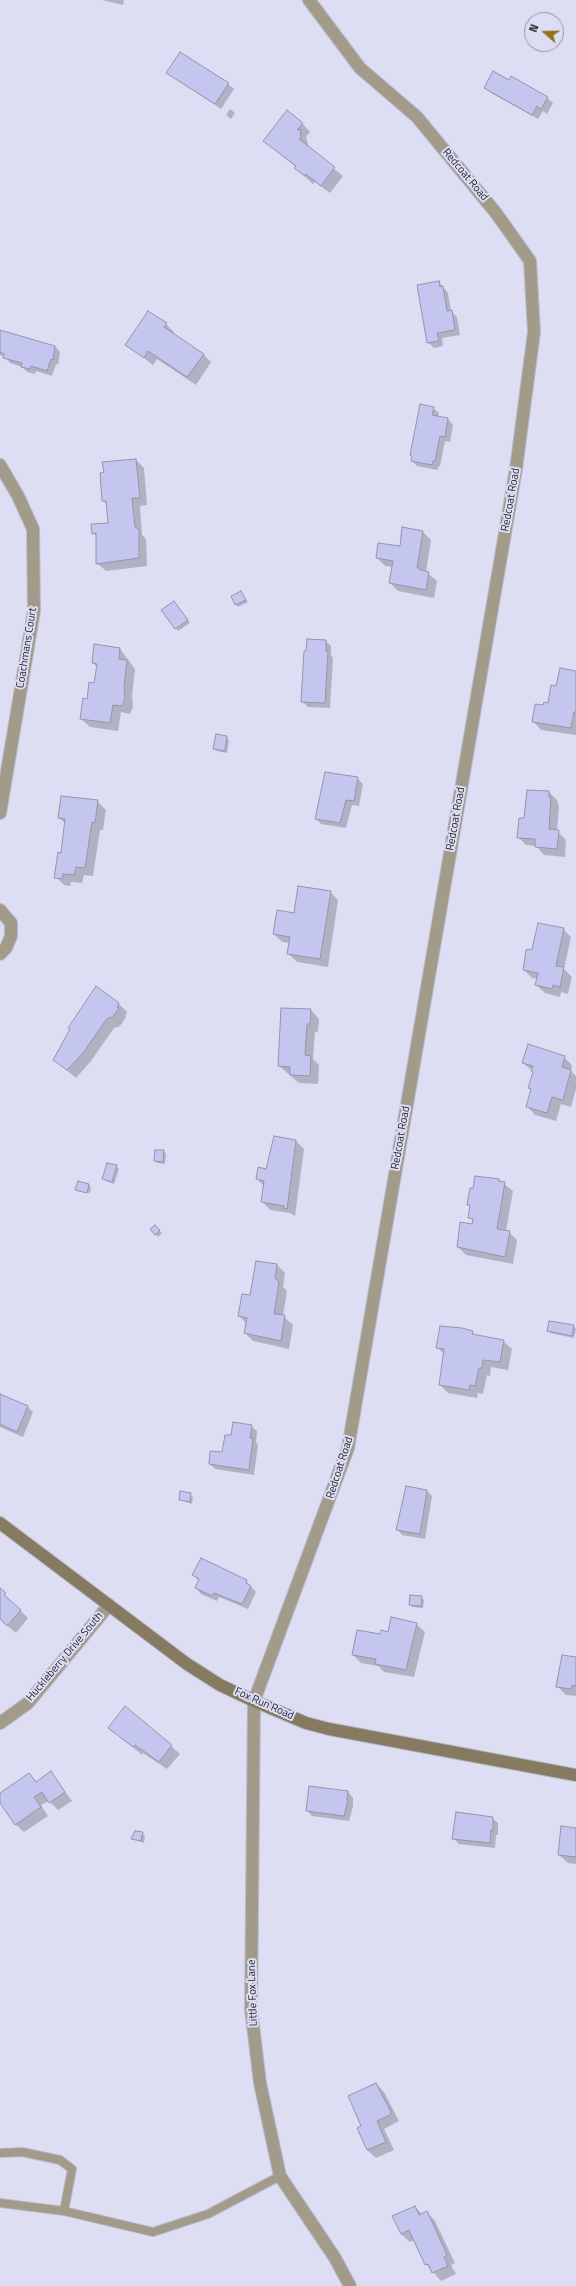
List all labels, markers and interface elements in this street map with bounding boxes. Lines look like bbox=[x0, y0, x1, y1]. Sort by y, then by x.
north arrow bbox=[524, 12, 564, 52]
text: N bbox=[525, 22, 542, 35]
street label: Redcoat Road bbox=[439, 146, 491, 204]
street label: Redcoat Road bbox=[499, 467, 523, 533]
street label: Coachmans Court bbox=[14, 607, 40, 689]
street label: Redcoat Road bbox=[444, 786, 468, 852]
street label: Redcoat Road bbox=[389, 1105, 413, 1171]
street label: Redcoat Road bbox=[324, 1435, 356, 1501]
street label: Huckleberry Drive South bbox=[24, 1610, 106, 1704]
street label: Fox Run Road bbox=[232, 1685, 296, 1723]
street label: Little Fox Lane bbox=[245, 1959, 261, 2027]

